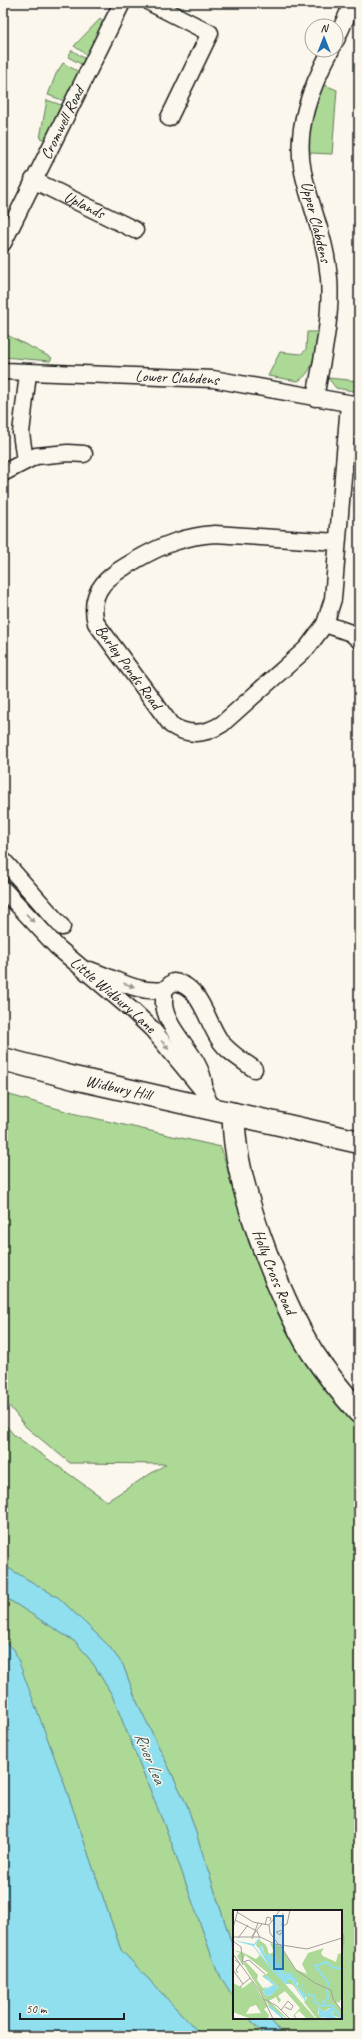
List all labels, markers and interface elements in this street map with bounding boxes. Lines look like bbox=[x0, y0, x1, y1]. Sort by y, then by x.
north arrow bbox=[304, 18, 344, 58]
text: N bbox=[321, 21, 330, 35]
street label: Cromwell Road bbox=[36, 81, 90, 163]
street label: Upper Clabdens bbox=[296, 179, 336, 266]
street label: Uplands bbox=[61, 187, 109, 224]
street label: Lower Clabdens bbox=[135, 366, 222, 390]
street label: Barley Ponds Road bbox=[91, 621, 168, 715]
one-way arrow bbox=[25, 913, 34, 923]
street label: Little Widbury Lane bbox=[66, 952, 161, 1039]
one-way arrow bbox=[123, 982, 135, 988]
one-way arrow bbox=[161, 1040, 170, 1050]
street label: Widbury Hill bbox=[84, 1071, 156, 1106]
street label: Holly Cross Road bbox=[248, 1227, 302, 1320]
water label: River Lea bbox=[130, 1729, 171, 1788]
inset map bbox=[233, 1910, 342, 2019]
scale bar bbox=[20, 1995, 124, 2021]
text: 50 m bbox=[26, 2001, 48, 2017]

